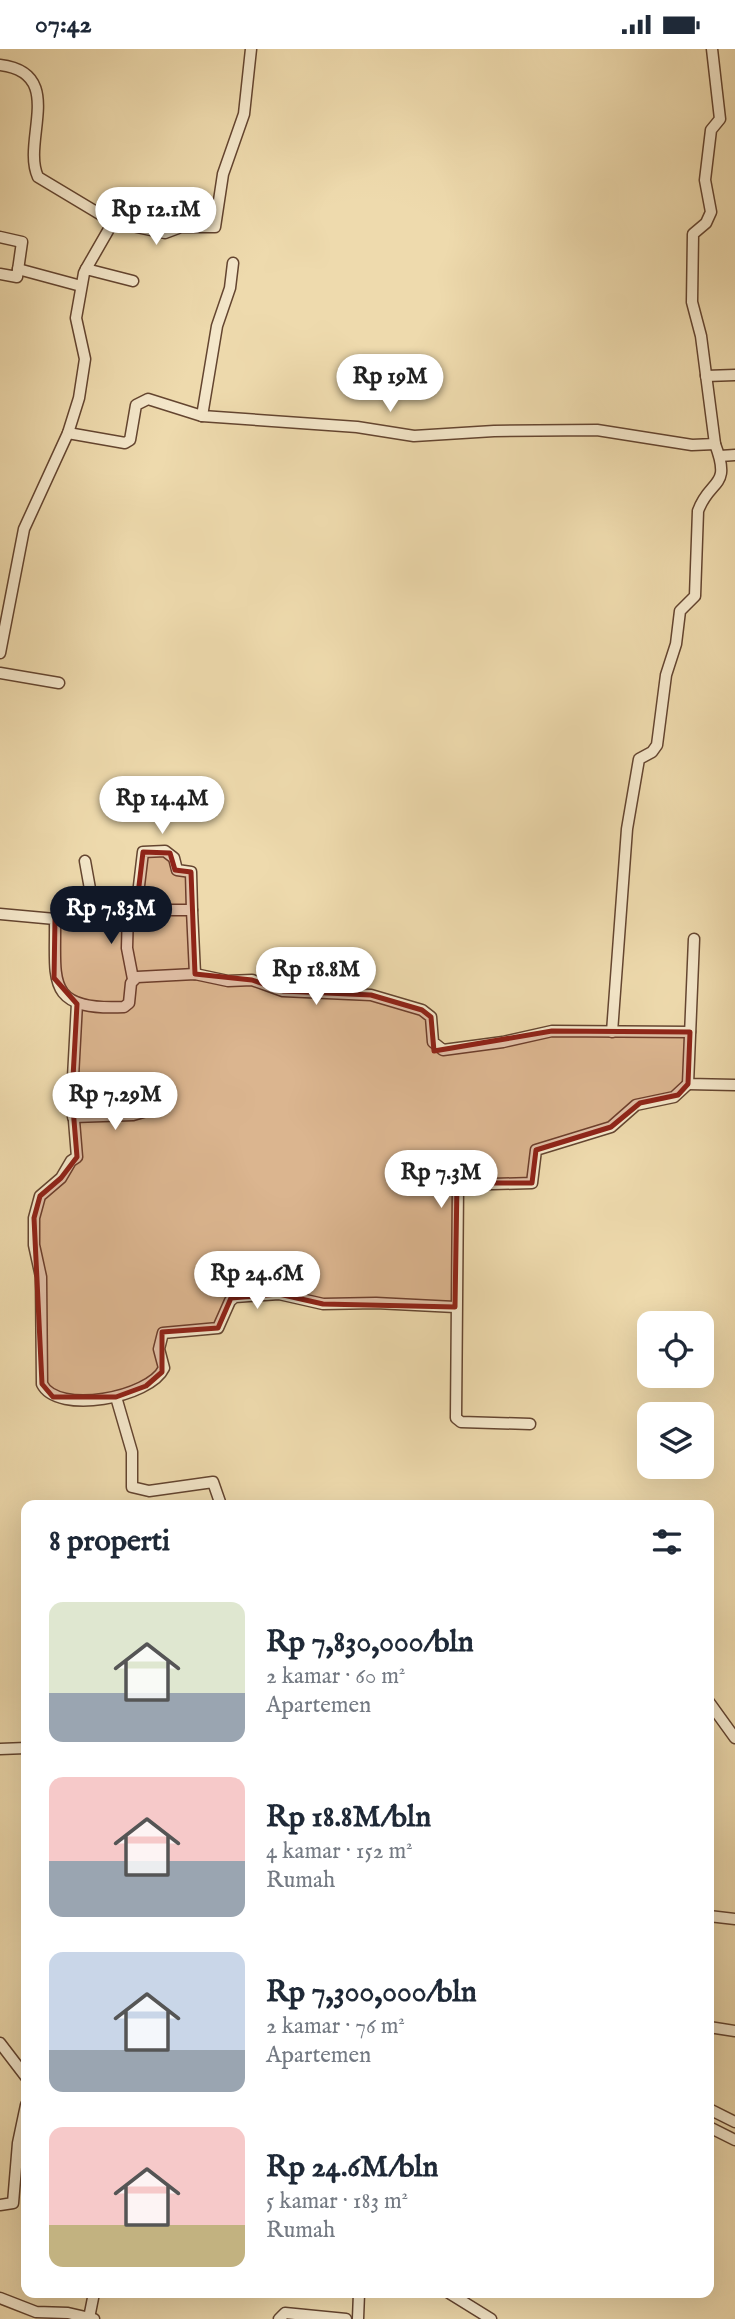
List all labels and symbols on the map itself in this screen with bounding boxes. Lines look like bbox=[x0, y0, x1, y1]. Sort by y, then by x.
pin: Rp 12.1M bbox=[84, 187, 228, 247]
pin: Rp 19M bbox=[333, 355, 447, 414]
pin: Rp 14.4M bbox=[90, 777, 234, 836]
pin: Rp 7.83M bbox=[39, 887, 183, 946]
pin: Rp 18.8M bbox=[244, 947, 388, 1007]
pin: Rp 7.29M bbox=[43, 1073, 187, 1132]
pin: Rp 7.3M bbox=[376, 1151, 506, 1210]
pin: Rp 24.6M bbox=[185, 1251, 329, 1311]

